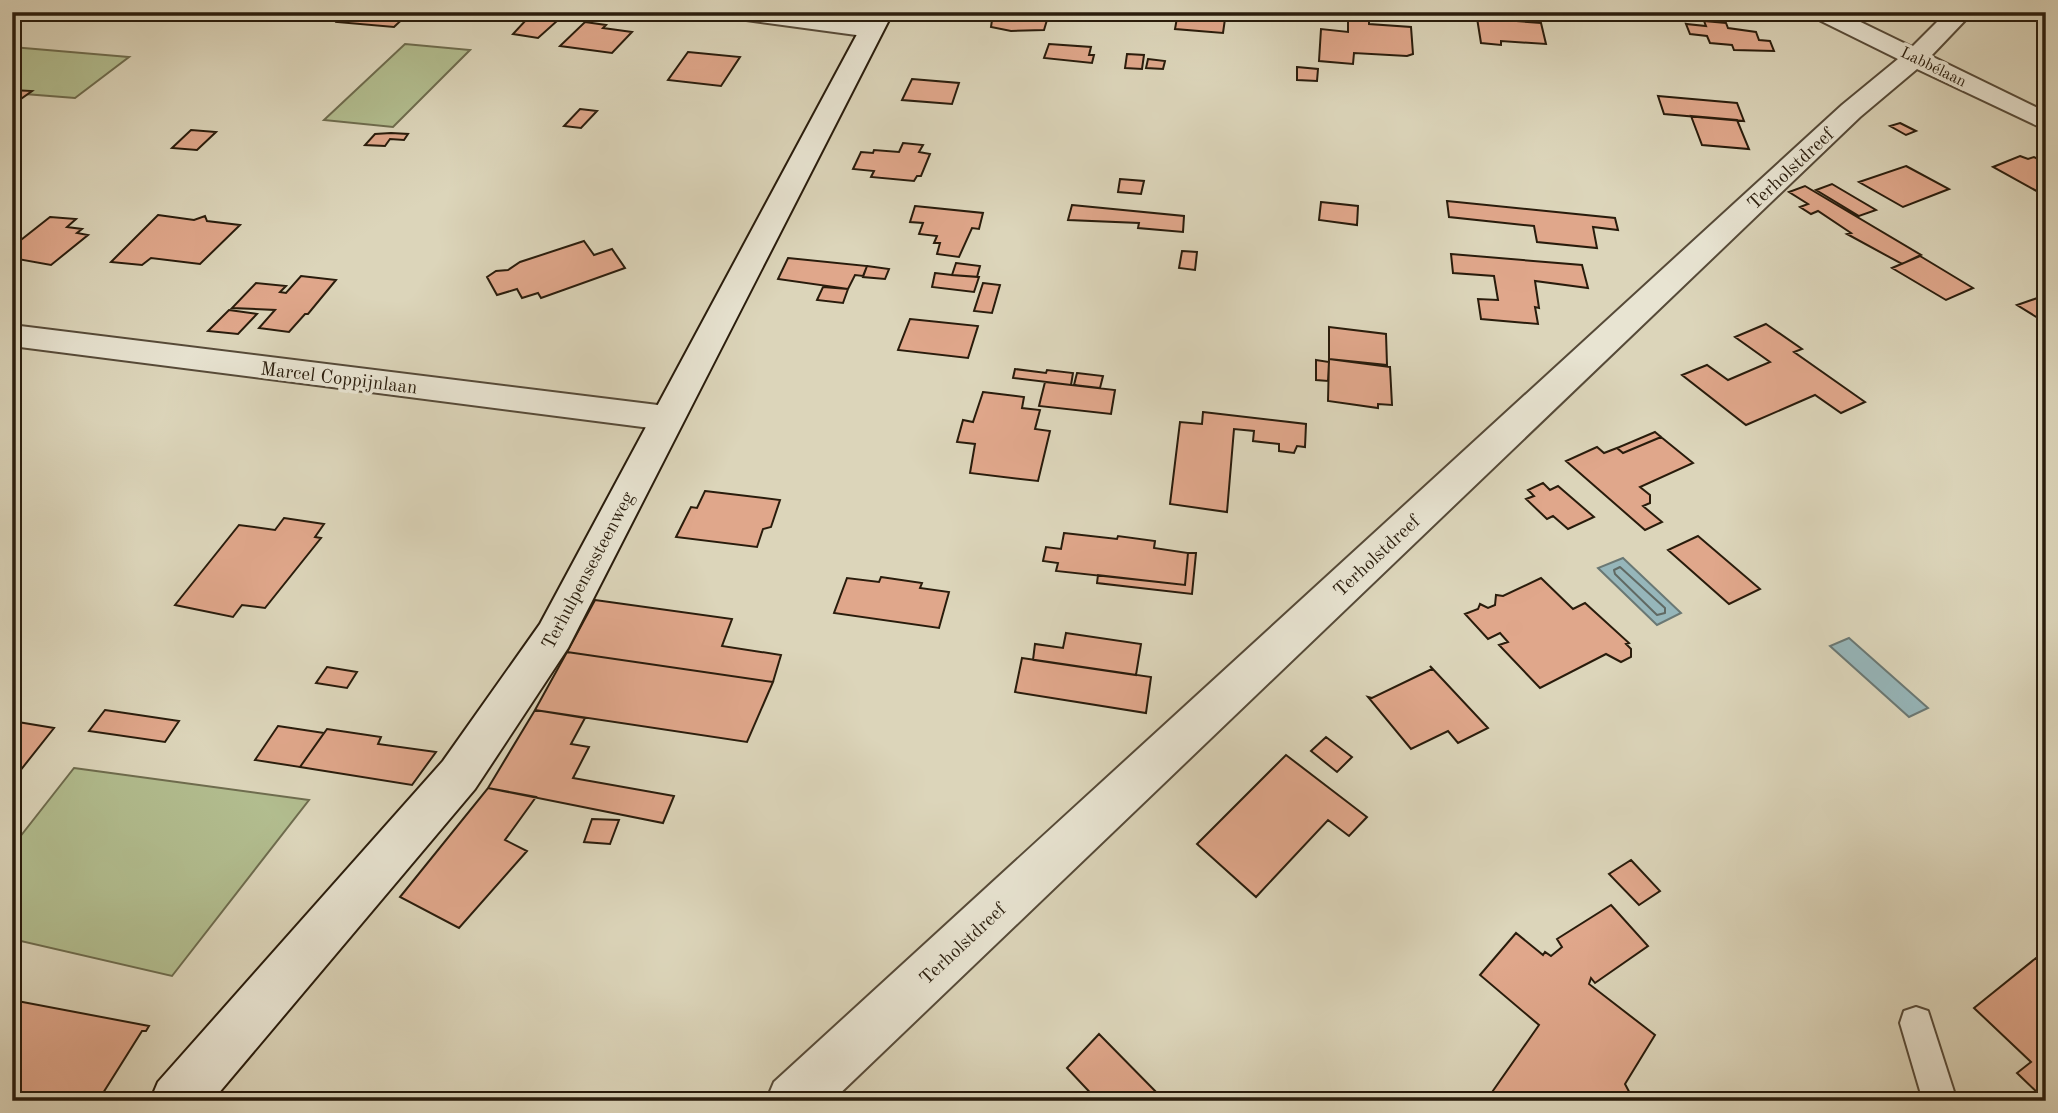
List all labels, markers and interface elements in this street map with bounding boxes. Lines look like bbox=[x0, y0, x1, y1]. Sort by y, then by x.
street label: Labbélaan bbox=[1898, 45, 1969, 91]
street label: Terholstdreef bbox=[1745, 125, 1839, 214]
street label: Marcel Coppijnlaan bbox=[259, 360, 418, 399]
street label: Terhulpensesteenweg bbox=[540, 488, 639, 653]
street label: Terholstdreef bbox=[1331, 512, 1425, 601]
street label: Terholstdreef bbox=[917, 900, 1011, 989]

